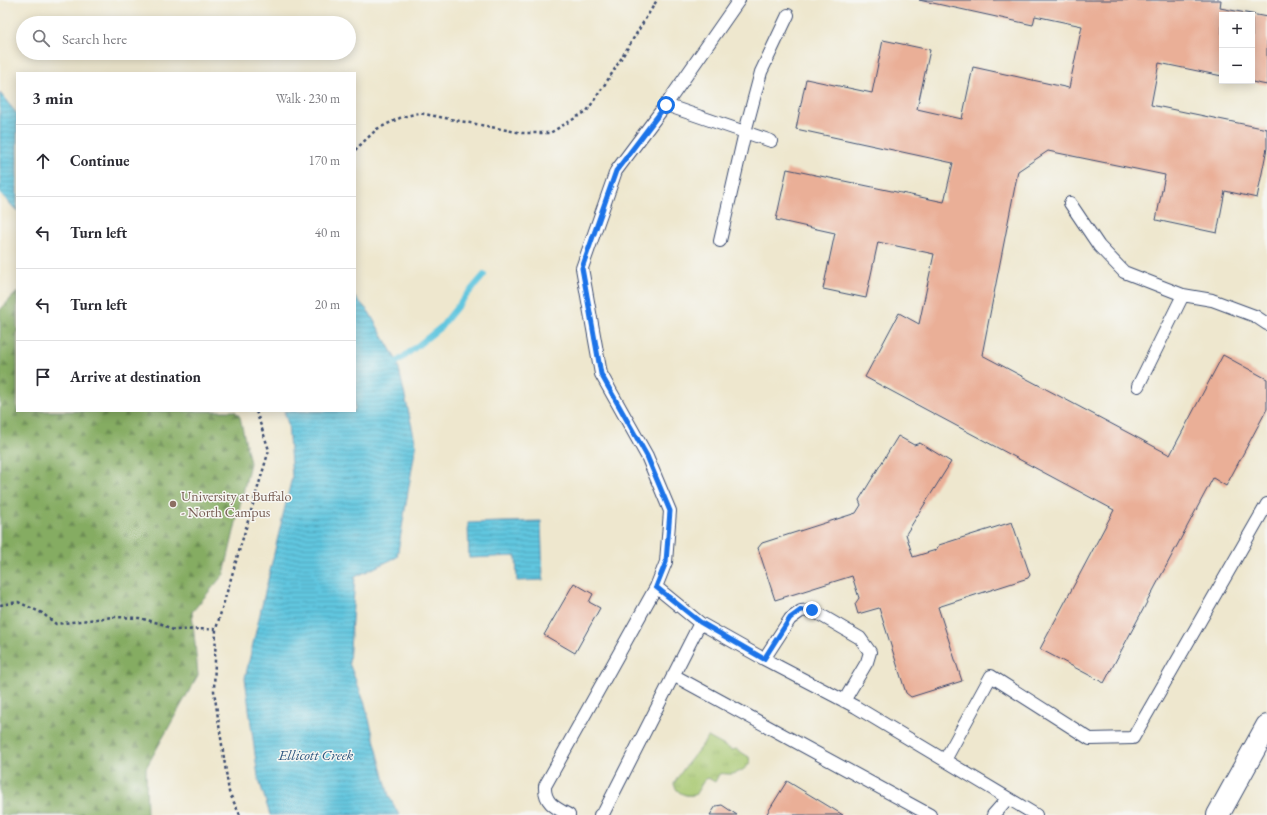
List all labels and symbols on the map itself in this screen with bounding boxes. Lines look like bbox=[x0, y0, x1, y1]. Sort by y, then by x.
route start bbox=[657, 96, 675, 114]
place label: University at Buffalo - North Campus bbox=[181, 487, 291, 521]
marker: University at Buffalo - North Campus bbox=[168, 499, 178, 509]
route end bbox=[803, 601, 821, 619]
water label: Ellicott Creek bbox=[278, 745, 354, 764]

